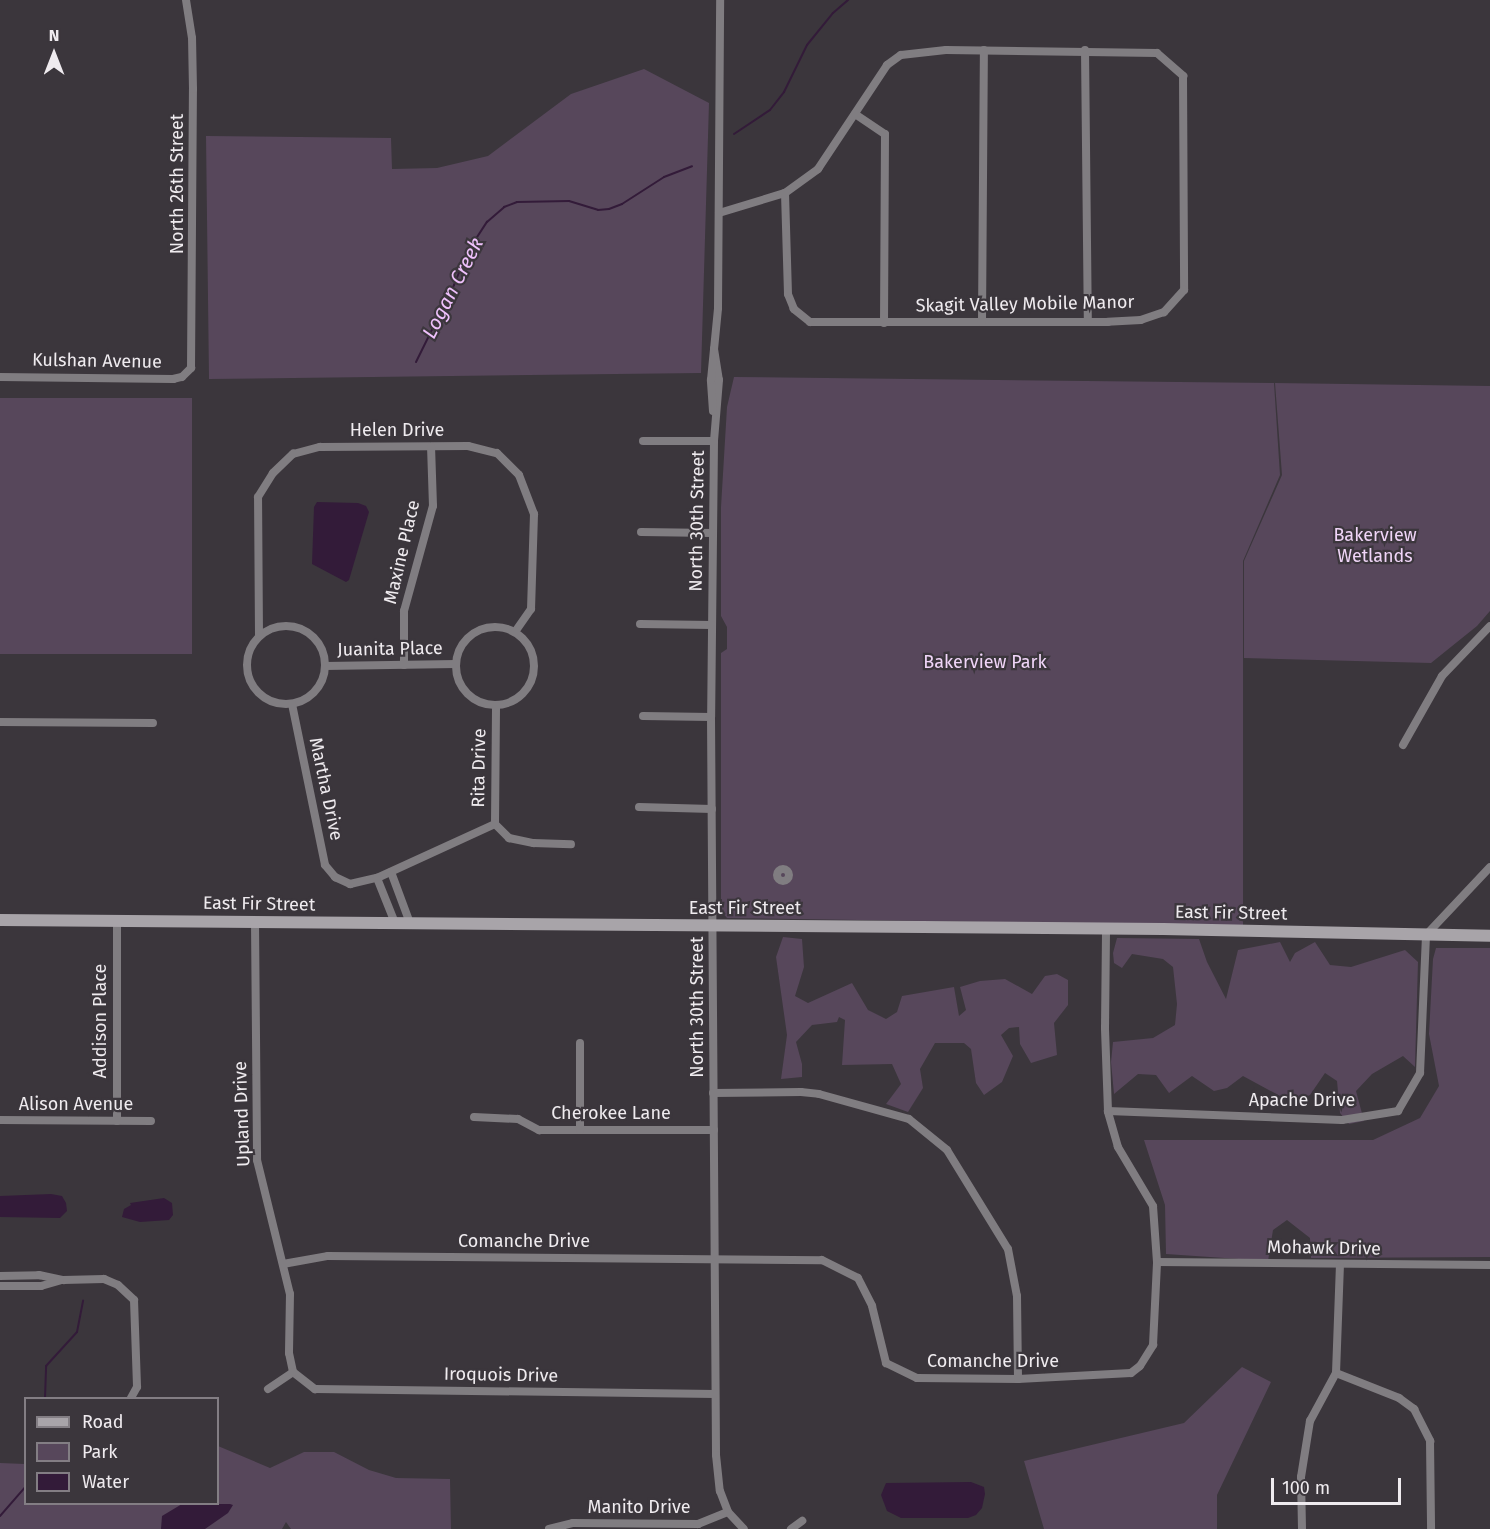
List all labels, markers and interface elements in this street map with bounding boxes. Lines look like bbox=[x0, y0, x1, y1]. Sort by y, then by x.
north arrow bbox=[24, 24, 84, 84]
text: N bbox=[49, 26, 59, 45]
street label: North 26th Street bbox=[166, 114, 188, 254]
water label: Logan Creek bbox=[417, 234, 489, 342]
street label: Skagit Valley Mobile Manor bbox=[916, 291, 1134, 317]
street label: Kulshan Avenue bbox=[32, 349, 162, 373]
street label: Helen Drive bbox=[350, 419, 444, 441]
street label: North 30th Street bbox=[685, 450, 709, 592]
street label: Maxine Place bbox=[380, 498, 424, 606]
park label: Bakerview Wetlands bbox=[1333, 525, 1417, 568]
street label: Juanita Place bbox=[337, 637, 443, 661]
park label: Bakerview Park bbox=[923, 651, 1047, 673]
street label: Rita Drive bbox=[468, 728, 490, 808]
street label: Martha Drive bbox=[305, 736, 347, 842]
street label: East Fir Street bbox=[203, 892, 315, 916]
street label: East Fir Street bbox=[689, 897, 801, 919]
street label: East Fir Street bbox=[1175, 901, 1287, 925]
street label: North 30th Street bbox=[686, 936, 708, 1078]
street label: Addison Place bbox=[89, 964, 111, 1078]
street label: Upland Drive bbox=[229, 1061, 255, 1167]
street label: Apache Drive bbox=[1249, 1089, 1355, 1111]
street label: Alison Avenue bbox=[19, 1093, 133, 1115]
street label: Cherokee Lane bbox=[551, 1102, 671, 1124]
street label: Comanche Drive bbox=[458, 1230, 590, 1252]
street label: Mohawk Drive bbox=[1267, 1236, 1381, 1260]
street label: Comanche Drive bbox=[927, 1350, 1059, 1372]
street label: Iroquois Drive bbox=[444, 1363, 558, 1387]
legend bbox=[24, 1397, 219, 1505]
text: Road bbox=[82, 1411, 124, 1433]
text: Park bbox=[82, 1441, 117, 1463]
scale bar bbox=[1274, 1466, 1404, 1504]
text: Water bbox=[82, 1471, 129, 1493]
text: 100 m bbox=[1282, 1477, 1330, 1499]
street label: Manito Drive bbox=[587, 1496, 691, 1518]

